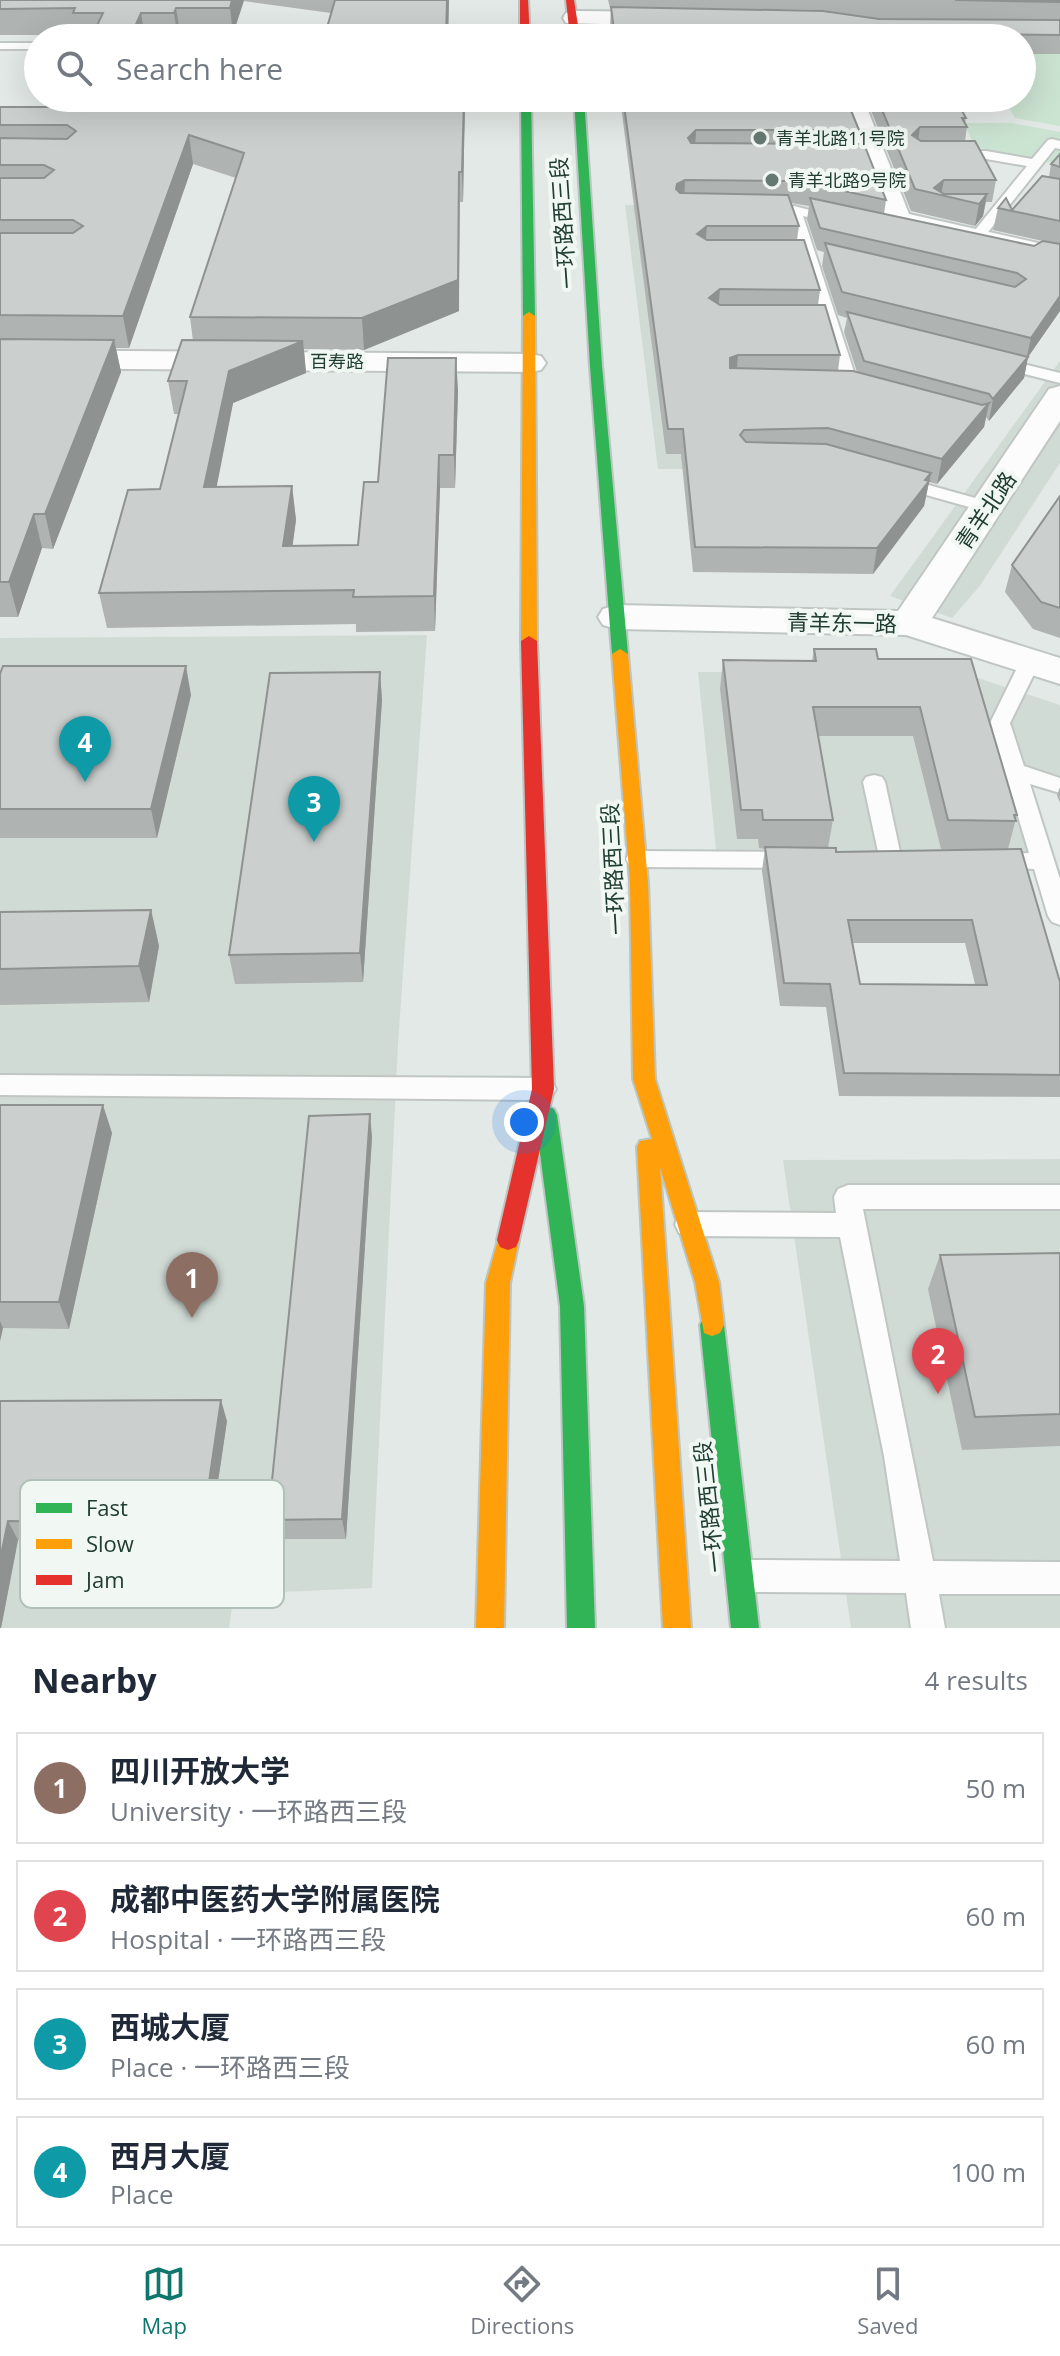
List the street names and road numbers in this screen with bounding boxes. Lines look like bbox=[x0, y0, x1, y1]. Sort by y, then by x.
street label: 一环路西三段 bbox=[542, 156, 582, 290]
street label: 百寿路 bbox=[310, 349, 364, 373]
street label: 青羊北路 bbox=[948, 465, 1022, 555]
street label: 青羊东一路 bbox=[787, 606, 897, 638]
street label: 一环路西三段 bbox=[594, 802, 630, 936]
street label: 一环路西三段 bbox=[686, 1440, 730, 1574]

